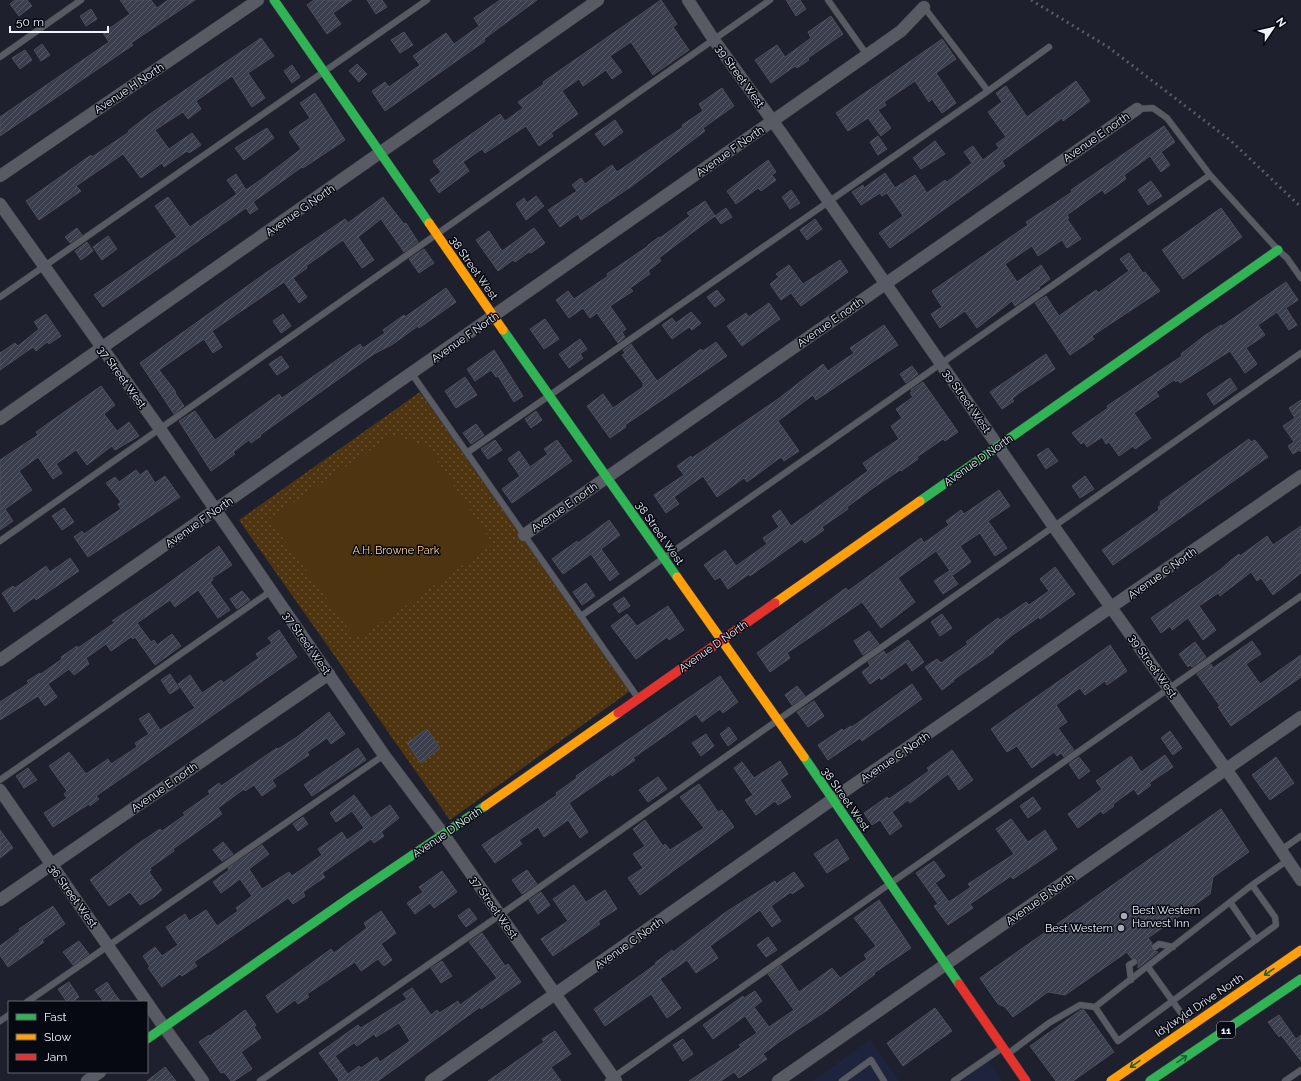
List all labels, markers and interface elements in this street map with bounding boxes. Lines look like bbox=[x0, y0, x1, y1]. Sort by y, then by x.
scale bar bbox=[10, 8, 108, 34]
north arrow bbox=[1253, 8, 1293, 48]
text: 50 m bbox=[16, 15, 44, 29]
text: N bbox=[1273, 15, 1289, 30]
street label: 39 Street West bbox=[713, 42, 767, 110]
street label: Avenue H North bbox=[92, 60, 167, 117]
street label: Avenue E north bbox=[1061, 110, 1132, 165]
street label: Avenue F North bbox=[694, 123, 767, 179]
street label: Avenue G North bbox=[263, 182, 337, 239]
street label: 38 Street West bbox=[447, 234, 500, 303]
street label: Avenue E north bbox=[795, 295, 866, 350]
street label: Avenue F North bbox=[429, 309, 502, 365]
street label: 37 Street West bbox=[95, 344, 149, 411]
street label: 39 Street West bbox=[940, 367, 993, 436]
street label: Avenue D North bbox=[941, 432, 1015, 489]
street label: Avenue E north bbox=[529, 480, 600, 535]
street label: Avenue F North bbox=[163, 494, 236, 550]
street label: 38 Street West bbox=[633, 499, 686, 568]
park label: A.H. Browne Park bbox=[353, 544, 440, 557]
street label: Avenue C North bbox=[1126, 545, 1199, 602]
street label: 37 Street West bbox=[280, 609, 333, 677]
street label: Avenue D North bbox=[676, 618, 750, 675]
street label: 39 Street West bbox=[1126, 632, 1179, 701]
street label: Avenue C North bbox=[858, 729, 932, 785]
street label: Avenue E north bbox=[129, 760, 200, 815]
street label: 38 Street West bbox=[819, 765, 872, 834]
street label: Avenue D North bbox=[410, 804, 484, 860]
street label: 36 Street West bbox=[45, 862, 100, 930]
street label: Avenue B North bbox=[1004, 871, 1077, 928]
street label: 37 Street West bbox=[467, 873, 520, 941]
place label: Best Western Harvest Inn bbox=[1132, 904, 1200, 930]
marker: Best Western Harvest Inn bbox=[1119, 911, 1129, 921]
street label: Avenue C North bbox=[593, 915, 666, 972]
place label: Best Western bbox=[1045, 922, 1113, 935]
marker: Best Western bbox=[1116, 923, 1126, 933]
one-way arrow bbox=[1264, 968, 1275, 976]
street label: Idylwyld Drive North bbox=[1153, 971, 1246, 1040]
legend bbox=[8, 1001, 148, 1073]
text: Fast bbox=[44, 1010, 67, 1024]
road number: 11 bbox=[1217, 1022, 1235, 1038]
text: Slow bbox=[44, 1030, 71, 1044]
text: Jam bbox=[44, 1050, 67, 1064]
one-way arrow bbox=[1177, 1055, 1188, 1063]
one-way arrow bbox=[1129, 1060, 1140, 1068]

